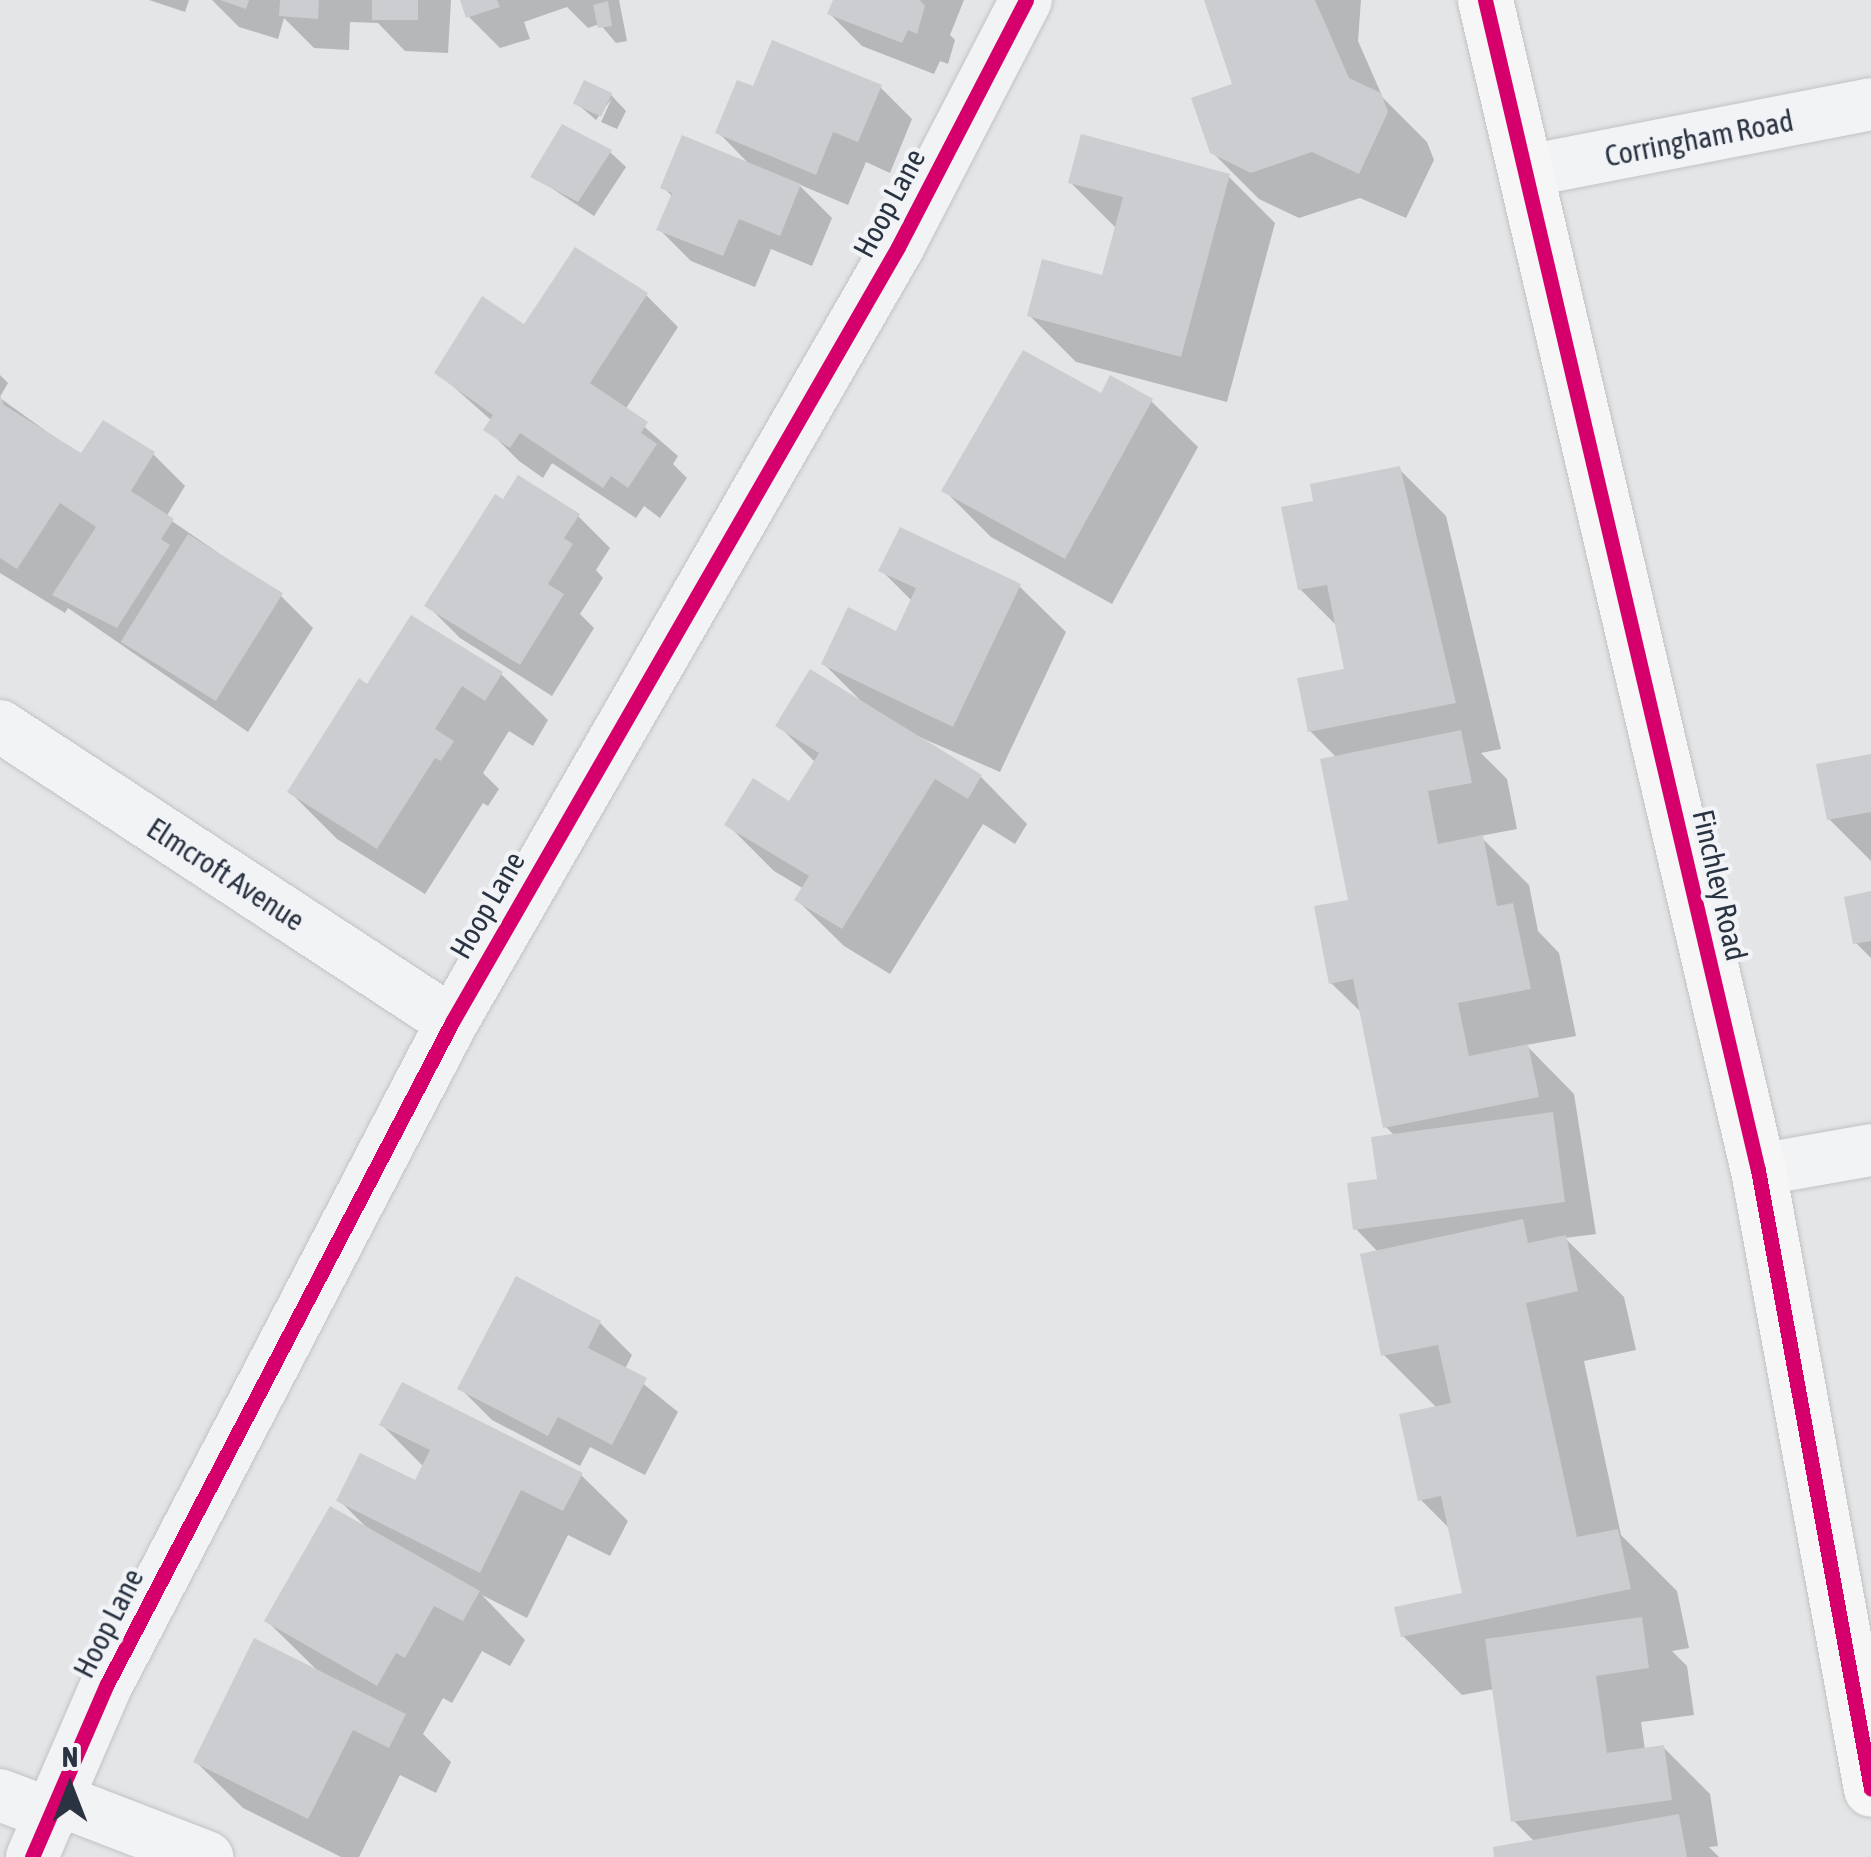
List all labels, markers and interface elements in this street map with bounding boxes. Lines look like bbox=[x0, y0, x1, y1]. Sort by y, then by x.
street label: Corringham Road bbox=[1602, 102, 1796, 174]
street label: Hoop Lane bbox=[845, 143, 933, 263]
street label: Finchley Road bbox=[1685, 806, 1755, 964]
street label: Elmcroft Avenue bbox=[141, 810, 311, 938]
street label: Hoop Lane bbox=[442, 845, 532, 965]
street label: Hoop Lane bbox=[65, 1562, 151, 1684]
north arrow bbox=[20, 1737, 120, 1837]
text: N bbox=[62, 1741, 78, 1773]

